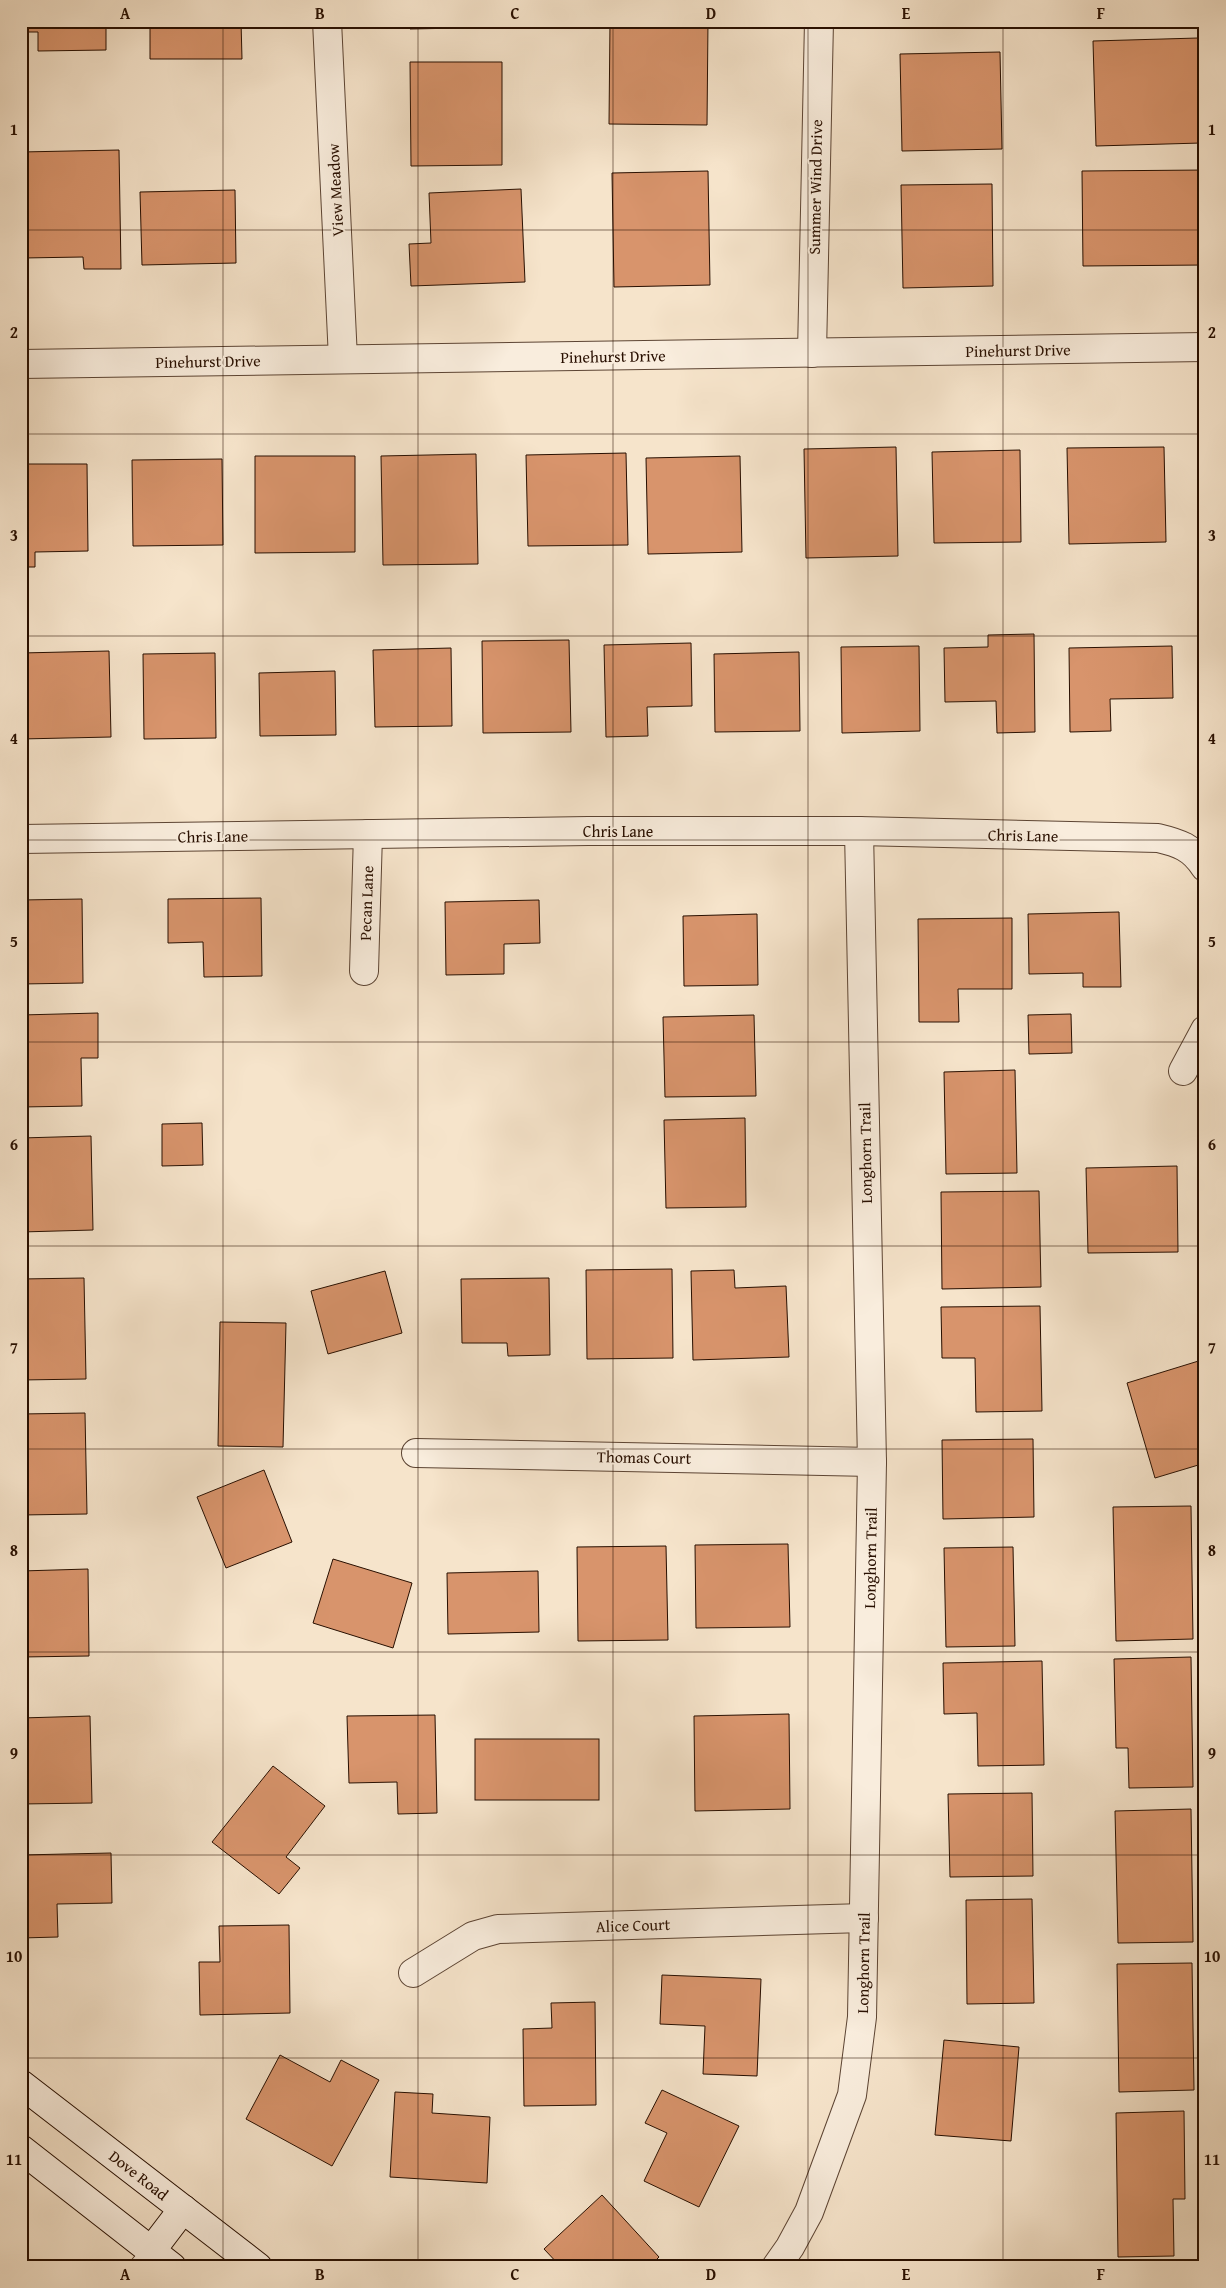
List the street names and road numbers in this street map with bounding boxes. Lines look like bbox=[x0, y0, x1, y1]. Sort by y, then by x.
street label: Summer Wind Drive bbox=[802, 119, 828, 255]
street label: View Meadow bbox=[321, 142, 349, 237]
street label: Pinehurst Drive bbox=[965, 337, 1071, 363]
street label: Pinehurst Drive bbox=[560, 343, 666, 369]
street label: Pinehurst Drive bbox=[155, 348, 261, 374]
street label: Chris Lane bbox=[583, 819, 653, 843]
street label: Chris Lane bbox=[988, 822, 1058, 848]
street label: Chris Lane bbox=[178, 823, 248, 849]
street label: Pecan Lane bbox=[353, 865, 379, 941]
street label: Longhorn Trail bbox=[852, 1102, 878, 1204]
street label: Thomas Court bbox=[597, 1444, 692, 1470]
street label: Longhorn Trail bbox=[857, 1507, 883, 1609]
street label: Alice Court bbox=[595, 1912, 671, 1938]
street label: Longhorn Trail bbox=[850, 1912, 876, 2014]
street label: Dove Road bbox=[104, 2144, 174, 2206]

